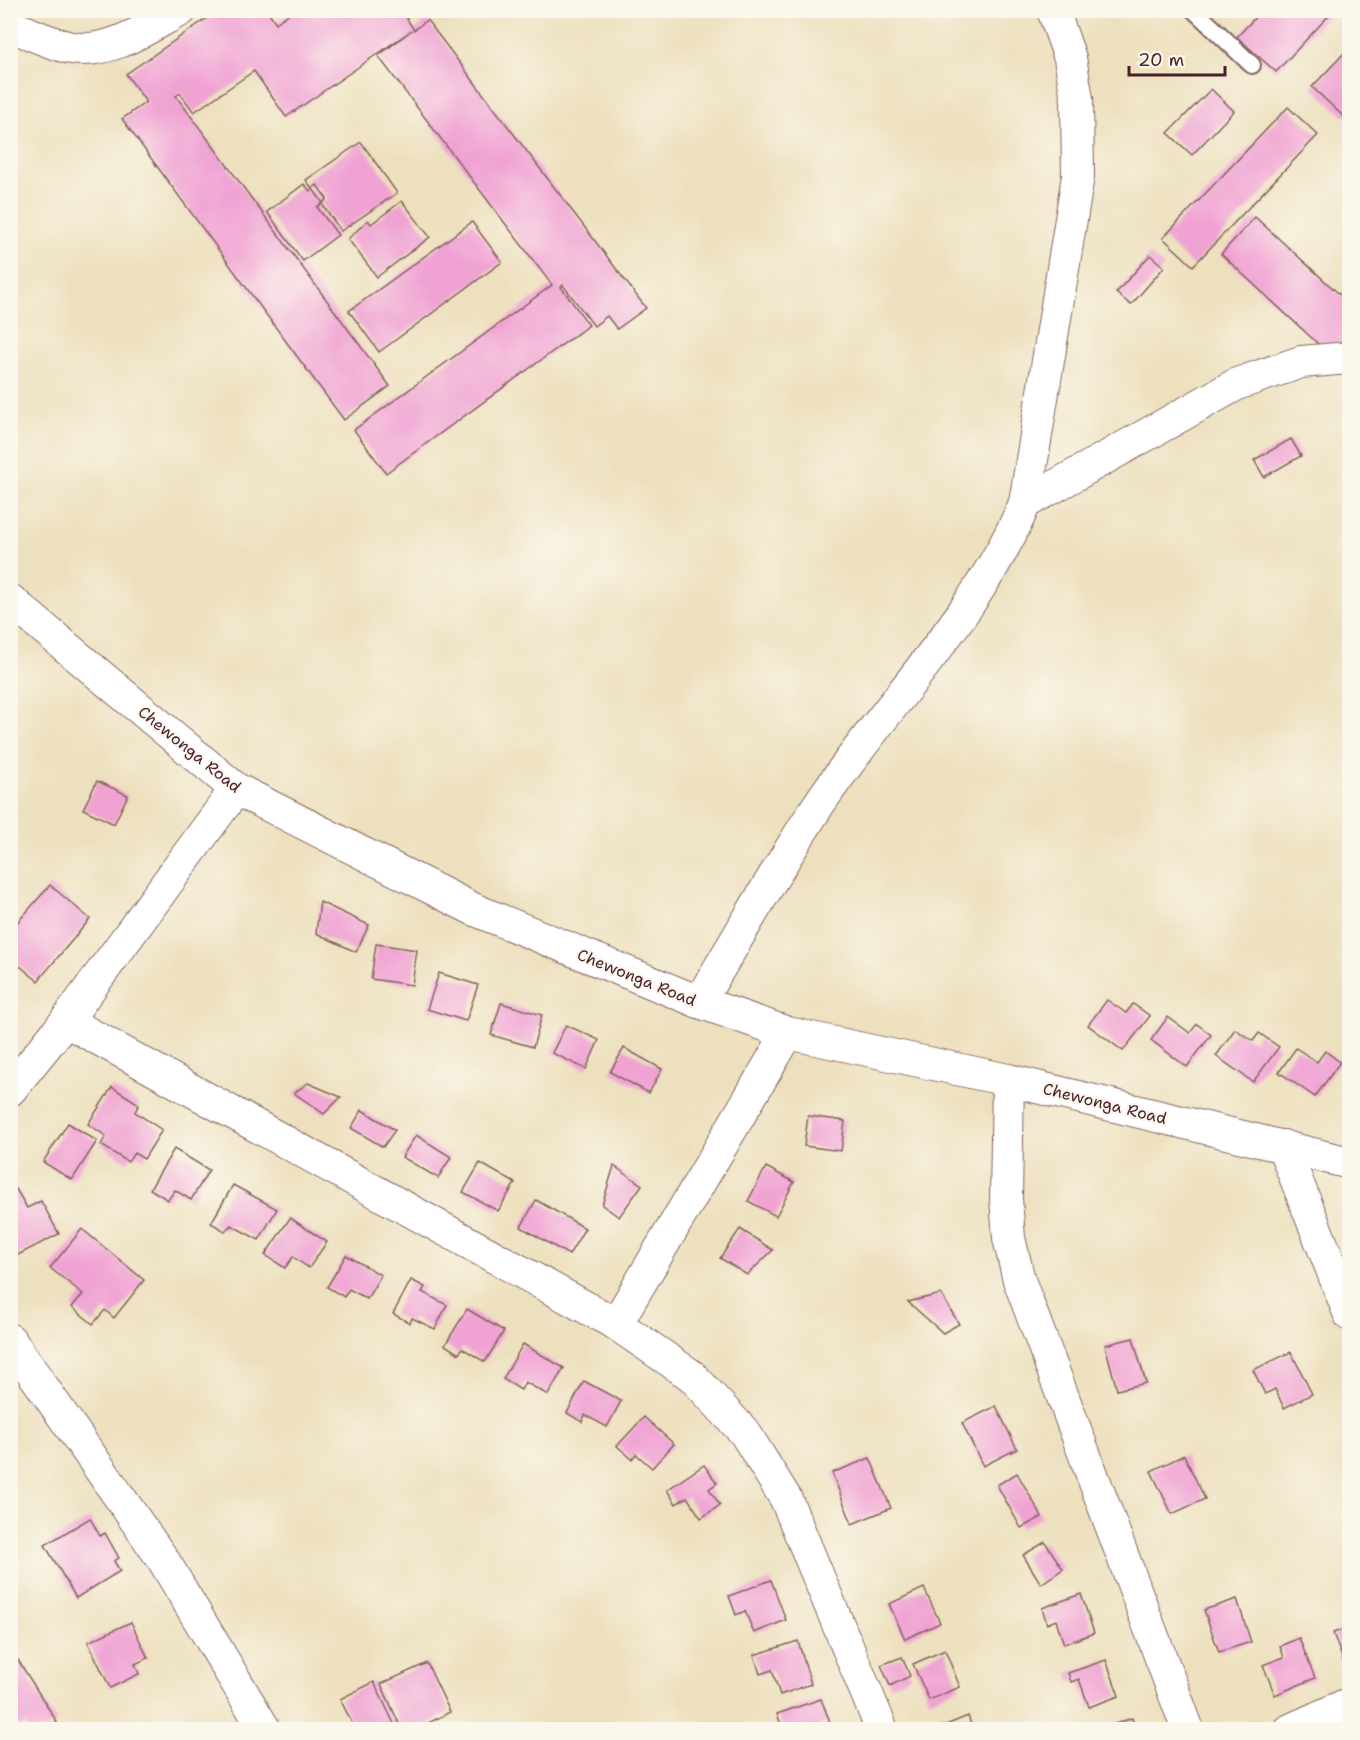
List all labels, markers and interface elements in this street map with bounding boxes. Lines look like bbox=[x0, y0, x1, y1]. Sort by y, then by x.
scale bar bbox=[1129, 39, 1225, 77]
text: 20 m bbox=[1138, 48, 1184, 72]
street label: Chewonga Road bbox=[134, 701, 245, 797]
street label: Chewonga Road bbox=[574, 944, 699, 1011]
street label: Chewonga Road bbox=[1041, 1078, 1169, 1129]

